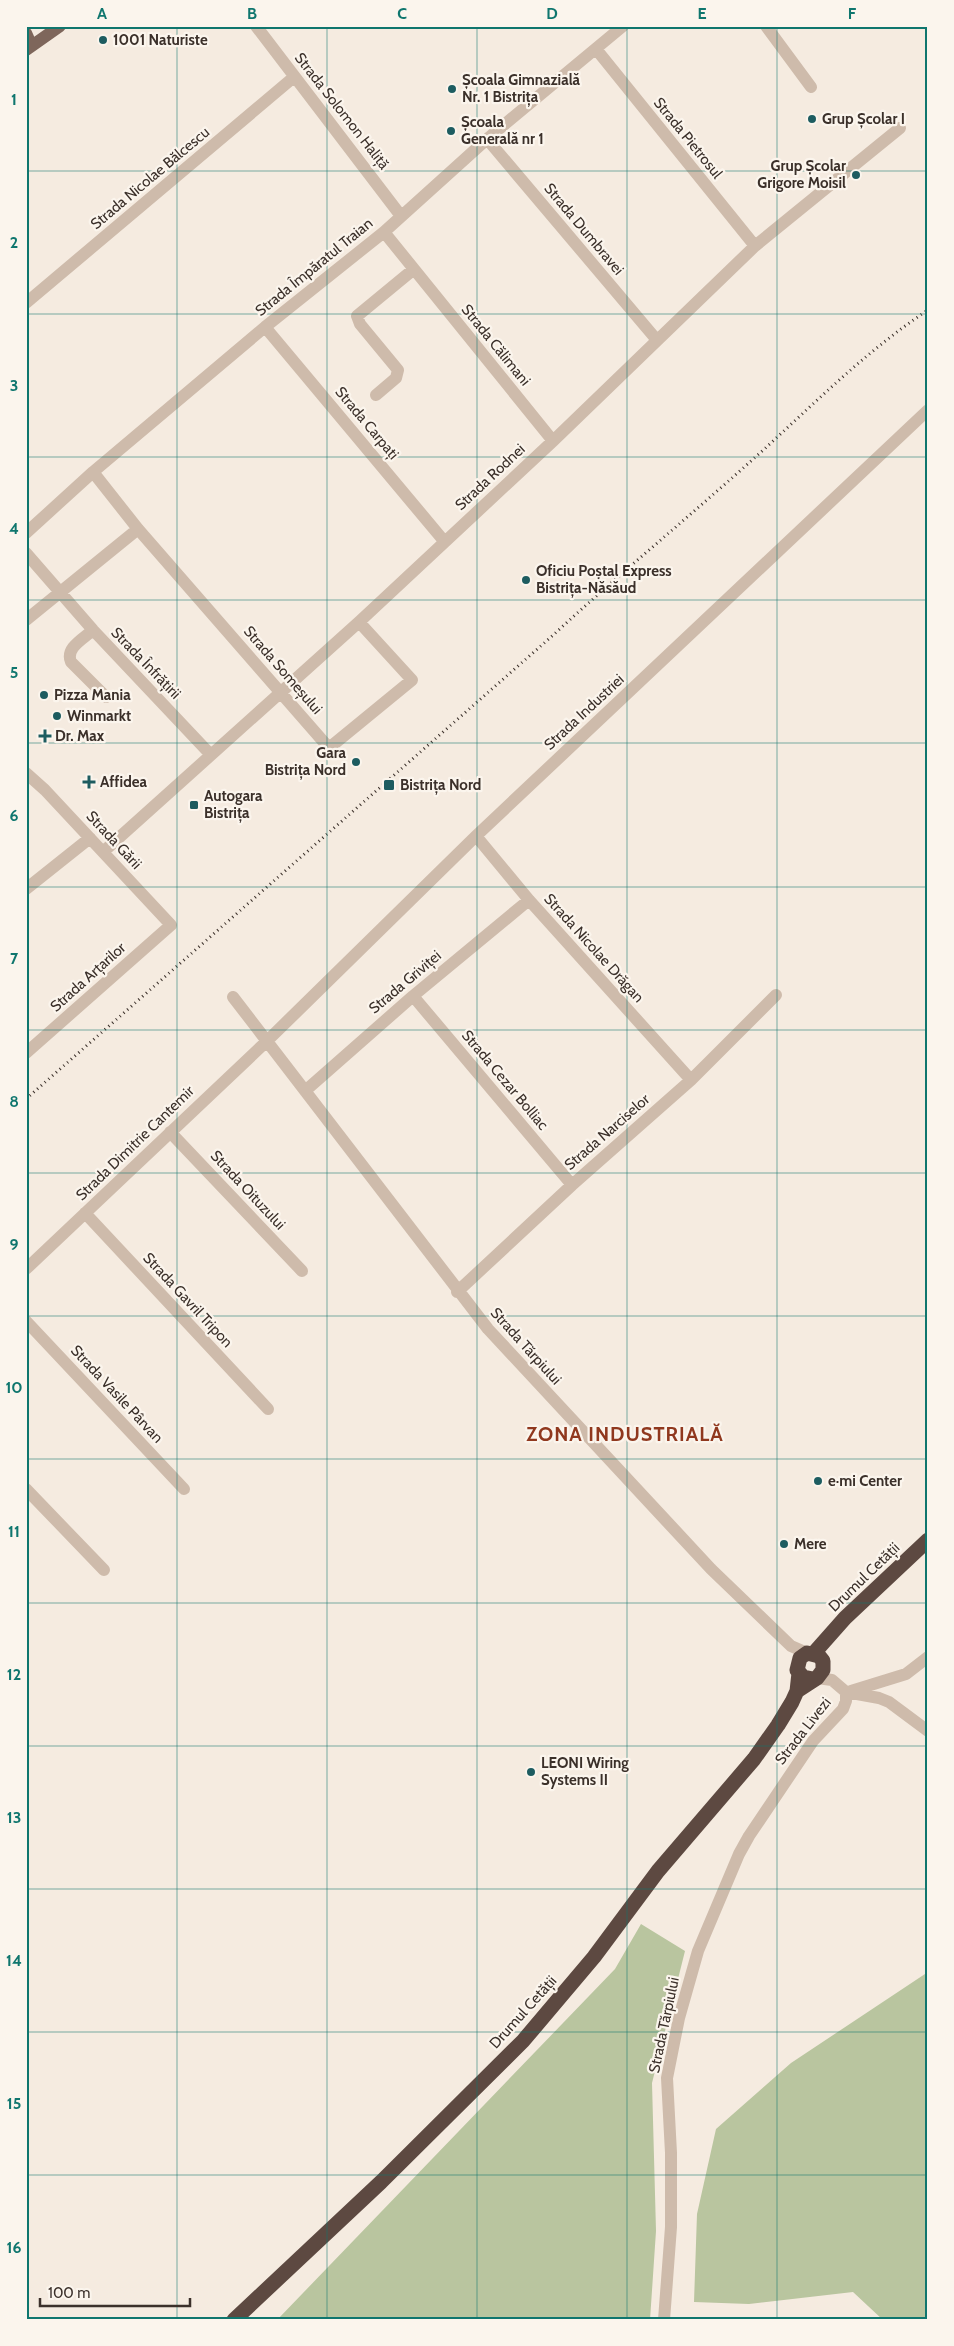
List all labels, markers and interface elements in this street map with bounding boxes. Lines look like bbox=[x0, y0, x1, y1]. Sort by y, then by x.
text: A bbox=[97, 4, 107, 23]
text: B bbox=[247, 4, 257, 23]
text: C bbox=[397, 4, 407, 23]
text: D bbox=[546, 4, 558, 23]
text: E bbox=[697, 4, 707, 23]
text: F bbox=[848, 4, 857, 23]
place label: 1001 Naturiste bbox=[113, 31, 208, 49]
marker: 1001 Naturiste bbox=[97, 34, 109, 46]
street label: Strada Solomon Haliță bbox=[290, 49, 394, 174]
place label: Școala Gimnazială Nr. 1 Bistrița bbox=[462, 71, 581, 107]
marker: Școala Gimnazială Nr. 1 Bistrița bbox=[446, 83, 458, 95]
text: 1 bbox=[11, 90, 17, 109]
street label: Strada Pietrosul bbox=[650, 94, 726, 183]
place label: Grup Școlar I bbox=[822, 110, 905, 129]
place label: Școala Generală nr 1 bbox=[461, 113, 544, 148]
marker: Grup Școlar I bbox=[806, 113, 818, 125]
street label: Strada Nicolae Bălcescu bbox=[87, 123, 213, 233]
marker: Școala Generală nr 1 bbox=[445, 125, 457, 137]
place label: Grup Școlar Grigore Moisil bbox=[757, 157, 846, 192]
marker: Grup Școlar Grigore Moisil bbox=[850, 169, 862, 181]
street label: Strada Dumbravei bbox=[540, 179, 628, 279]
street label: Strada Împăratul Traian bbox=[251, 213, 376, 320]
text: 2 bbox=[10, 233, 18, 252]
street label: Strada Călimani bbox=[458, 301, 534, 389]
text: 3 bbox=[10, 376, 18, 395]
street label: Strada Carpați bbox=[331, 383, 403, 464]
street label: Strada Rodnei bbox=[451, 440, 529, 514]
text: 4 bbox=[9, 519, 19, 538]
place label: Oficiu Poștal Express Bistrița-Năsăud bbox=[536, 562, 672, 598]
marker: Oficiu Poștal Express Bistrița-Năsăud bbox=[520, 574, 532, 586]
street label: Strada Someșului bbox=[239, 622, 326, 718]
street label: Strada Înfrățirii bbox=[107, 623, 185, 703]
text: 5 bbox=[10, 663, 18, 682]
street label: Strada Industriei bbox=[540, 670, 628, 754]
place label: Pizza Mania bbox=[54, 686, 131, 704]
marker: Pizza Mania bbox=[38, 689, 50, 701]
place label: Winmarkt bbox=[67, 707, 131, 725]
marker: Winmarkt bbox=[51, 710, 63, 722]
place label: Dr. Max bbox=[55, 727, 105, 745]
marker: Dr. Max bbox=[39, 730, 51, 742]
place label: Gara Bistrița Nord bbox=[265, 744, 347, 780]
marker: Gara Bistrița Nord bbox=[350, 756, 362, 768]
place label: Affidea bbox=[100, 773, 147, 791]
marker: Affidea bbox=[82, 775, 96, 789]
place label: Bistrița Nord bbox=[400, 776, 481, 795]
marker: Bistrița Nord bbox=[382, 778, 396, 792]
place label: Autogara Bistrița bbox=[204, 787, 263, 823]
marker: Autogara Bistrița bbox=[188, 799, 200, 811]
text: 6 bbox=[10, 806, 19, 825]
street label: Strada Gării bbox=[83, 807, 145, 873]
street label: Strada Nicolae Drăgan bbox=[540, 890, 648, 1006]
street label: Strada Arțarilor bbox=[47, 938, 130, 1016]
street label: Strada Griviței bbox=[365, 947, 445, 1018]
text: 7 bbox=[10, 949, 19, 968]
street label: Strada Cezar Bolliac bbox=[458, 1026, 552, 1134]
street label: Strada Dimitrie Cantemir bbox=[72, 1082, 198, 1204]
street label: Strada Narciselor bbox=[561, 1090, 653, 1174]
text: 8 bbox=[9, 1092, 19, 1111]
street label: Strada Oituzului bbox=[207, 1147, 289, 1233]
text: 9 bbox=[10, 1235, 19, 1254]
street label: Strada Gavril Tripon bbox=[139, 1249, 237, 1351]
street label: Strada Tărpiului bbox=[487, 1304, 565, 1388]
street label: Strada Vasile Pârvan bbox=[67, 1341, 167, 1447]
text: 10 bbox=[5, 1378, 23, 1397]
district label: ZONA INDUSTRIALĂ bbox=[526, 1422, 724, 1446]
place label: e·mi Center bbox=[828, 1472, 902, 1490]
marker: e·mi Center bbox=[812, 1475, 824, 1487]
text: 11 bbox=[8, 1522, 20, 1541]
place label: Mere bbox=[794, 1535, 827, 1553]
marker: Mere bbox=[778, 1538, 790, 1550]
street label: Drumul Cetății bbox=[825, 1539, 904, 1616]
text: 12 bbox=[7, 1665, 21, 1684]
street label: Strada Livezi bbox=[771, 1694, 835, 1768]
place label: LEONI Wiring Systems II bbox=[541, 1754, 629, 1789]
marker: LEONI Wiring Systems II bbox=[525, 1766, 537, 1778]
text: 13 bbox=[7, 1808, 21, 1827]
text: 14 bbox=[6, 1951, 22, 1970]
street label: Drumul Cetății bbox=[486, 1972, 561, 2053]
street label: Strada Tărpiului bbox=[645, 1976, 683, 2074]
text: 15 bbox=[7, 2094, 21, 2113]
text: 16 bbox=[7, 2238, 21, 2257]
scale bar bbox=[40, 2276, 190, 2308]
text: 100 m bbox=[48, 2284, 90, 2302]

